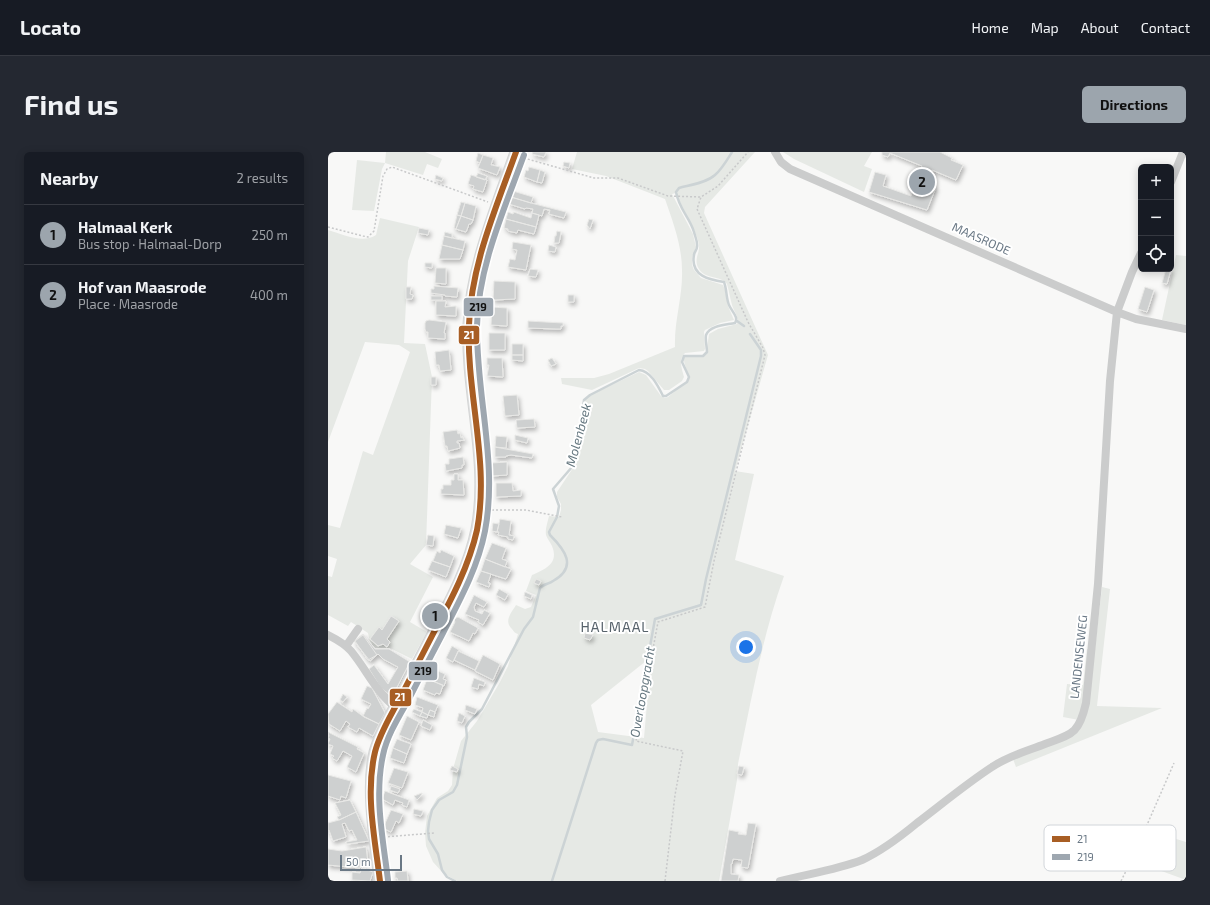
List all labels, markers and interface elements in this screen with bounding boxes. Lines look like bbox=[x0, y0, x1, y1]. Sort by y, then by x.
text: Locato bbox=[20, 16, 81, 39]
text: Home bbox=[972, 19, 1009, 36]
text: Map bbox=[1031, 19, 1059, 36]
text: About bbox=[1081, 19, 1119, 36]
text: Contact bbox=[1141, 19, 1190, 36]
button: Directions bbox=[1082, 86, 1186, 123]
text: Find us bbox=[24, 87, 118, 121]
map controls bbox=[1138, 164, 1174, 272]
button: + bbox=[1138, 164, 1174, 200]
pin: 2 bbox=[909, 167, 935, 197]
text: Nearby bbox=[40, 168, 98, 188]
text: 2 results bbox=[236, 170, 288, 186]
button: − bbox=[1138, 200, 1174, 236]
text: Halmaal Kerk bbox=[78, 218, 173, 236]
street label: MAASRODE bbox=[950, 219, 1013, 257]
text: 1 bbox=[50, 227, 56, 243]
text: 250 m bbox=[252, 227, 288, 243]
text: Bus stop · Halmaal-Dorp bbox=[78, 236, 222, 252]
button: locate bbox=[1138, 236, 1174, 272]
text: Hof van Maasrode bbox=[78, 278, 206, 296]
text: 2 bbox=[49, 287, 57, 303]
text: 400 m bbox=[250, 287, 288, 303]
text: Place · Maasrode bbox=[78, 296, 178, 312]
line badge: 219 bbox=[463, 297, 494, 317]
text: 219 bbox=[469, 300, 487, 313]
line badge: 21 bbox=[458, 325, 480, 345]
text: 21 bbox=[463, 328, 475, 341]
water label: Molenbeek bbox=[562, 401, 594, 469]
pin: 1 bbox=[422, 601, 448, 631]
street label: LANDENSEWEG bbox=[1067, 614, 1089, 700]
district label: HALMAAL bbox=[580, 618, 650, 635]
your location bbox=[736, 637, 756, 657]
water label: Overloopgracht bbox=[626, 645, 658, 739]
line badge: 219 bbox=[408, 661, 438, 681]
text: 219 bbox=[414, 664, 432, 677]
line badge: 21 bbox=[389, 688, 412, 707]
text: 21 bbox=[394, 690, 406, 703]
legend bbox=[1044, 825, 1176, 871]
text: 21 bbox=[1077, 832, 1088, 845]
text: 219 bbox=[1077, 850, 1094, 863]
scale bar bbox=[340, 853, 402, 872]
text: 50 m bbox=[346, 855, 371, 868]

